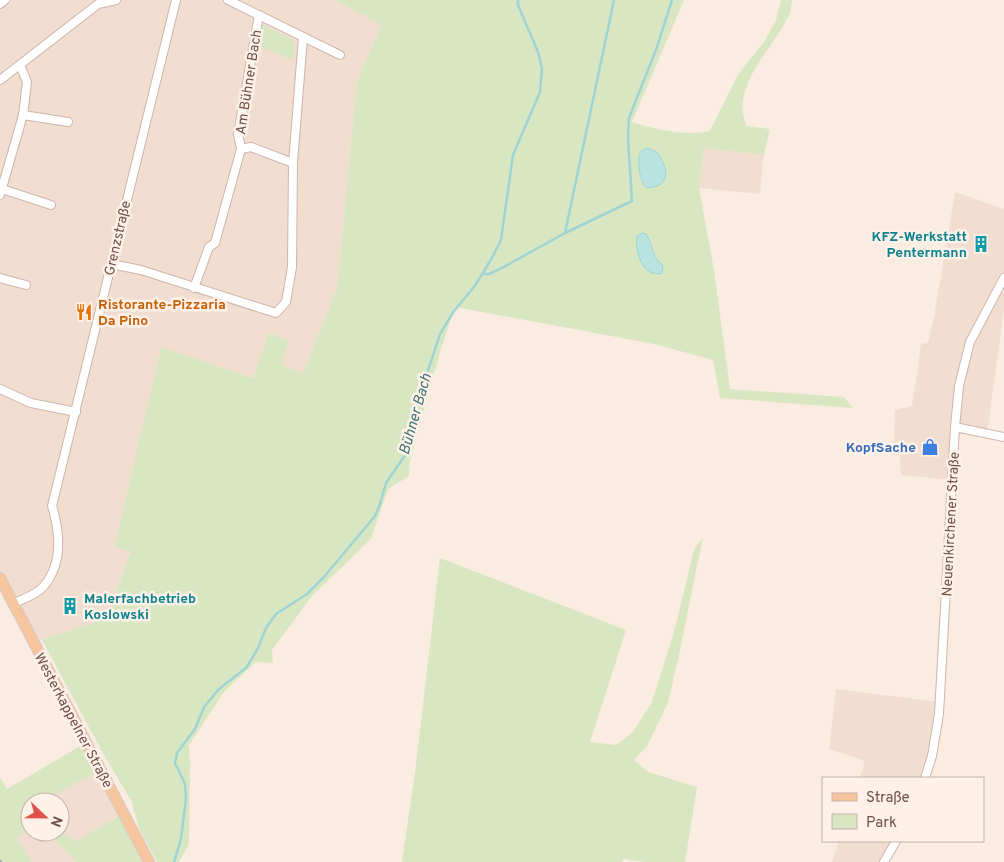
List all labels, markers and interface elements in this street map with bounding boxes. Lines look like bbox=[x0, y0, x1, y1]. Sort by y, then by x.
street label: Am Bühner Bach bbox=[233, 29, 266, 136]
street label: Grenzstraße bbox=[102, 199, 135, 277]
place label: KFZ-Werkstatt Pentermann bbox=[872, 229, 967, 262]
building icon: KFZ-Werkstatt Pentermann bbox=[971, 234, 991, 254]
place label: Ristorante-Pizzaria Da Pino bbox=[98, 297, 226, 330]
restaurant icon: Ristorante-Pizzaria Da Pino bbox=[74, 302, 94, 322]
water label: Bühner Bach bbox=[396, 372, 437, 457]
shop icon: KopfSache bbox=[920, 437, 940, 457]
place label: KopfSache bbox=[846, 440, 916, 457]
street label: Neuenkirchener Straße bbox=[939, 451, 964, 597]
place label: Malerfachbetrieb Koslowski bbox=[84, 591, 196, 624]
building icon: Malerfachbetrieb Koslowski bbox=[60, 596, 80, 616]
street label: Westerkappelner Straße bbox=[30, 650, 116, 791]
legend bbox=[822, 777, 984, 842]
text: Straße bbox=[866, 789, 910, 808]
north arrow bbox=[20, 792, 70, 842]
text: N bbox=[46, 813, 65, 829]
text: Park bbox=[866, 814, 897, 833]

